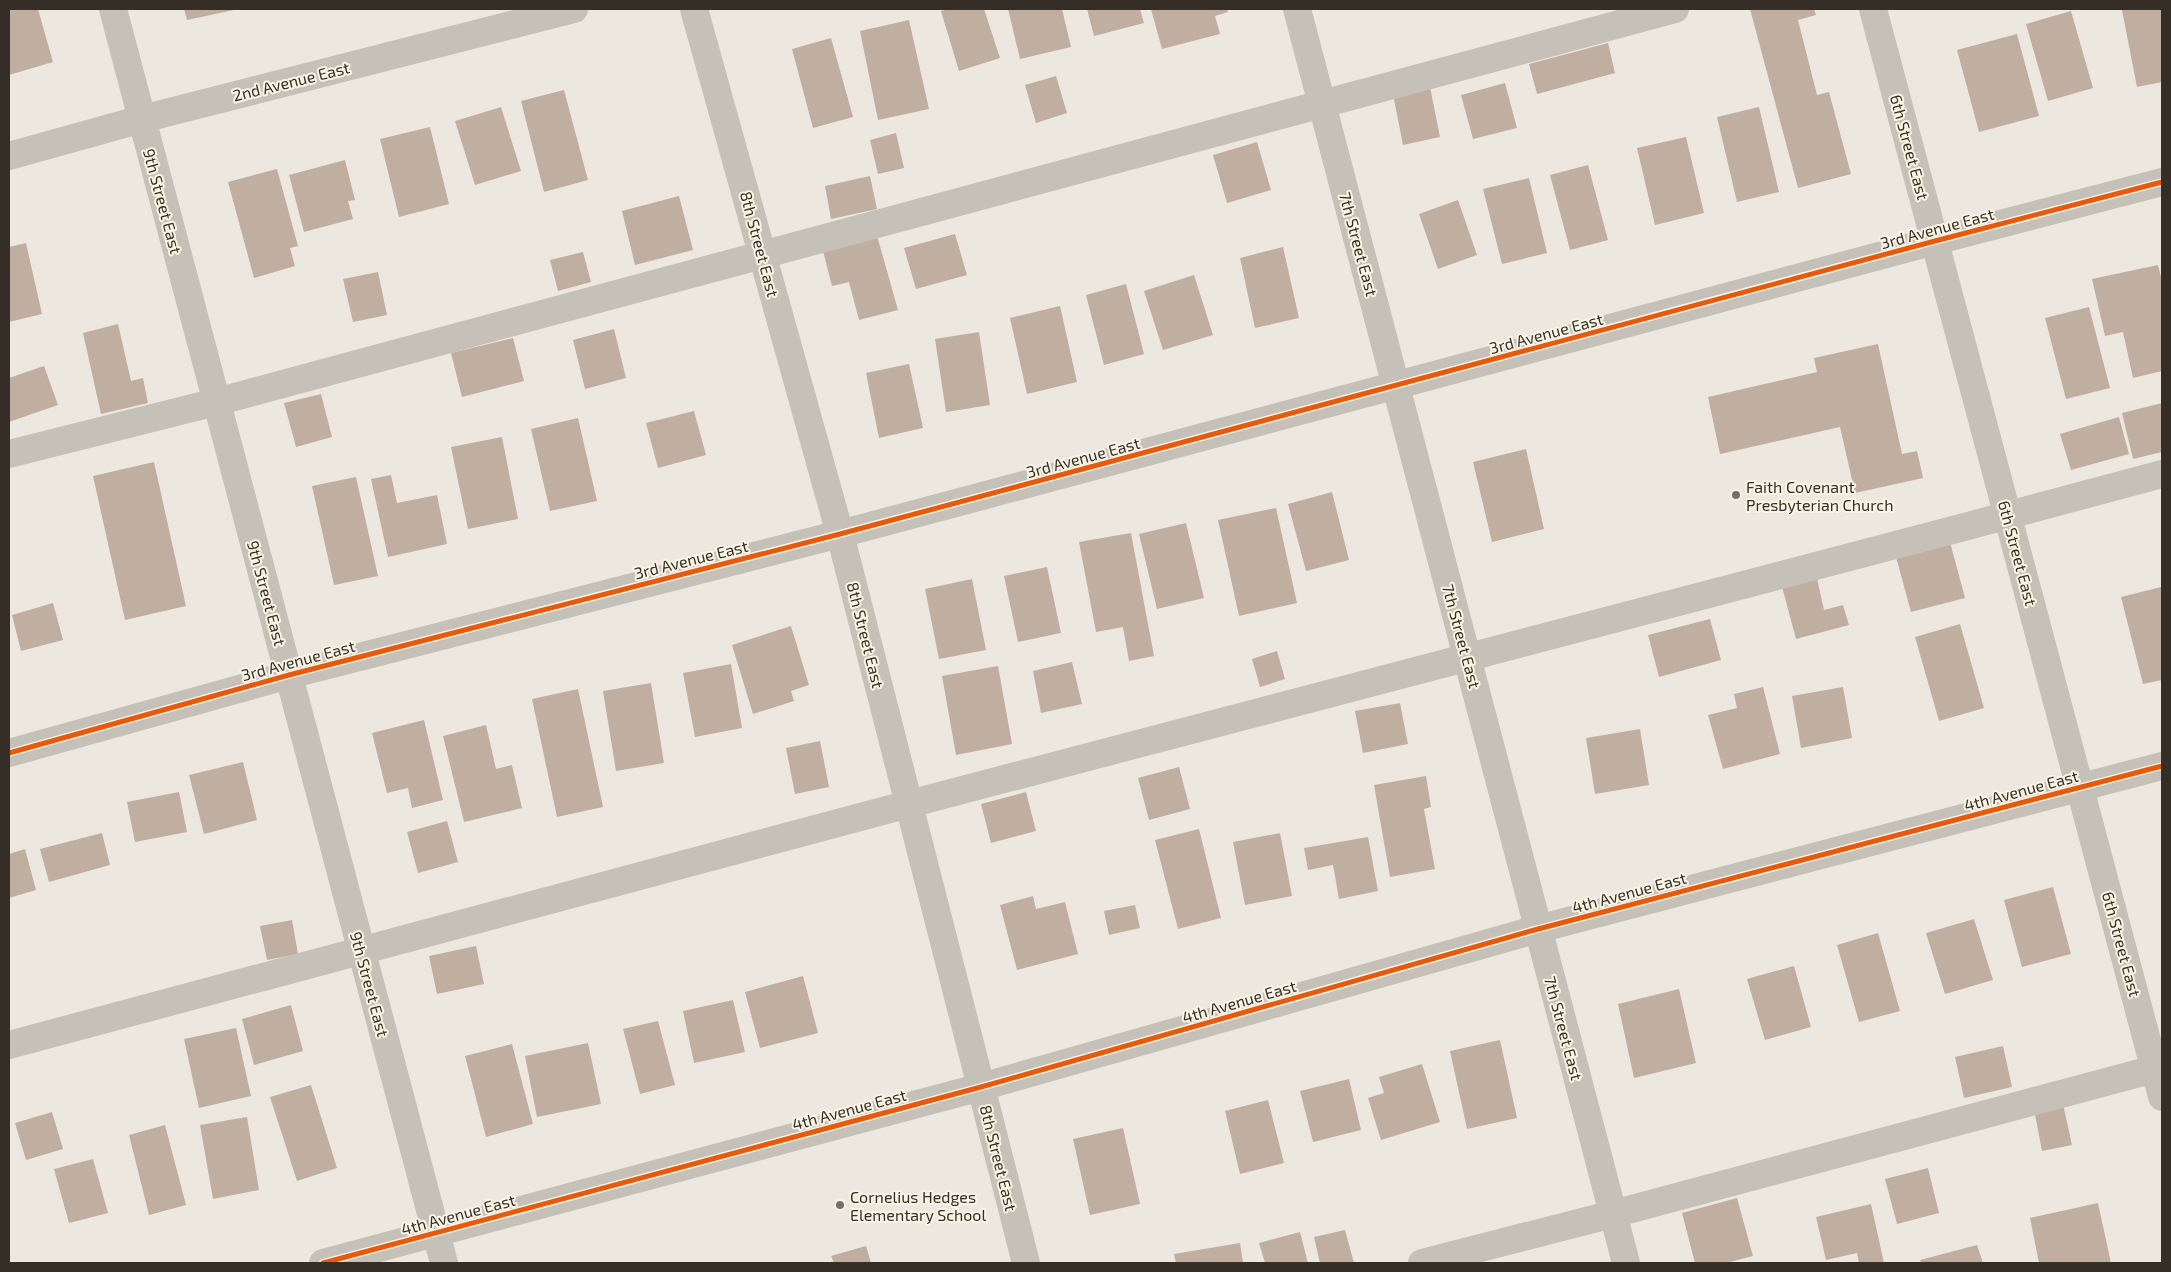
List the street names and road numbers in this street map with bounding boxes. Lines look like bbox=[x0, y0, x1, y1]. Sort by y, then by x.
street label: 2nd Avenue East bbox=[231, 57, 351, 105]
street label: 6th Street East bbox=[1887, 92, 1933, 202]
street label: 9th Street East bbox=[140, 146, 186, 256]
street label: 8th Street East bbox=[737, 189, 783, 299]
street label: 7th Street East bbox=[1336, 190, 1382, 298]
street label: 3rd Avenue East bbox=[1878, 204, 1996, 252]
street label: 3rd Avenue East bbox=[1487, 309, 1605, 357]
street label: 3rd Avenue East bbox=[1024, 433, 1142, 481]
street label: 6th Street East bbox=[1995, 498, 2041, 608]
street label: 3rd Avenue East bbox=[632, 536, 750, 582]
street label: 9th Street East bbox=[244, 538, 290, 648]
street label: 8th Street East bbox=[844, 580, 888, 690]
street label: 7th Street East bbox=[1439, 582, 1485, 690]
street label: 3rd Avenue East bbox=[239, 636, 357, 684]
street label: 4th Avenue East bbox=[1962, 766, 2080, 814]
street label: 4th Avenue East bbox=[1570, 868, 1688, 916]
street label: 6th Street East bbox=[2099, 889, 2145, 999]
street label: 9th Street East bbox=[347, 929, 393, 1039]
street label: 7th Street East bbox=[1541, 974, 1587, 1082]
street label: 4th Avenue East bbox=[1180, 976, 1298, 1026]
street label: 4th Avenue East bbox=[790, 1085, 908, 1133]
street label: 8th Street East bbox=[977, 1103, 1021, 1213]
street label: 4th Avenue East bbox=[399, 1190, 517, 1238]

